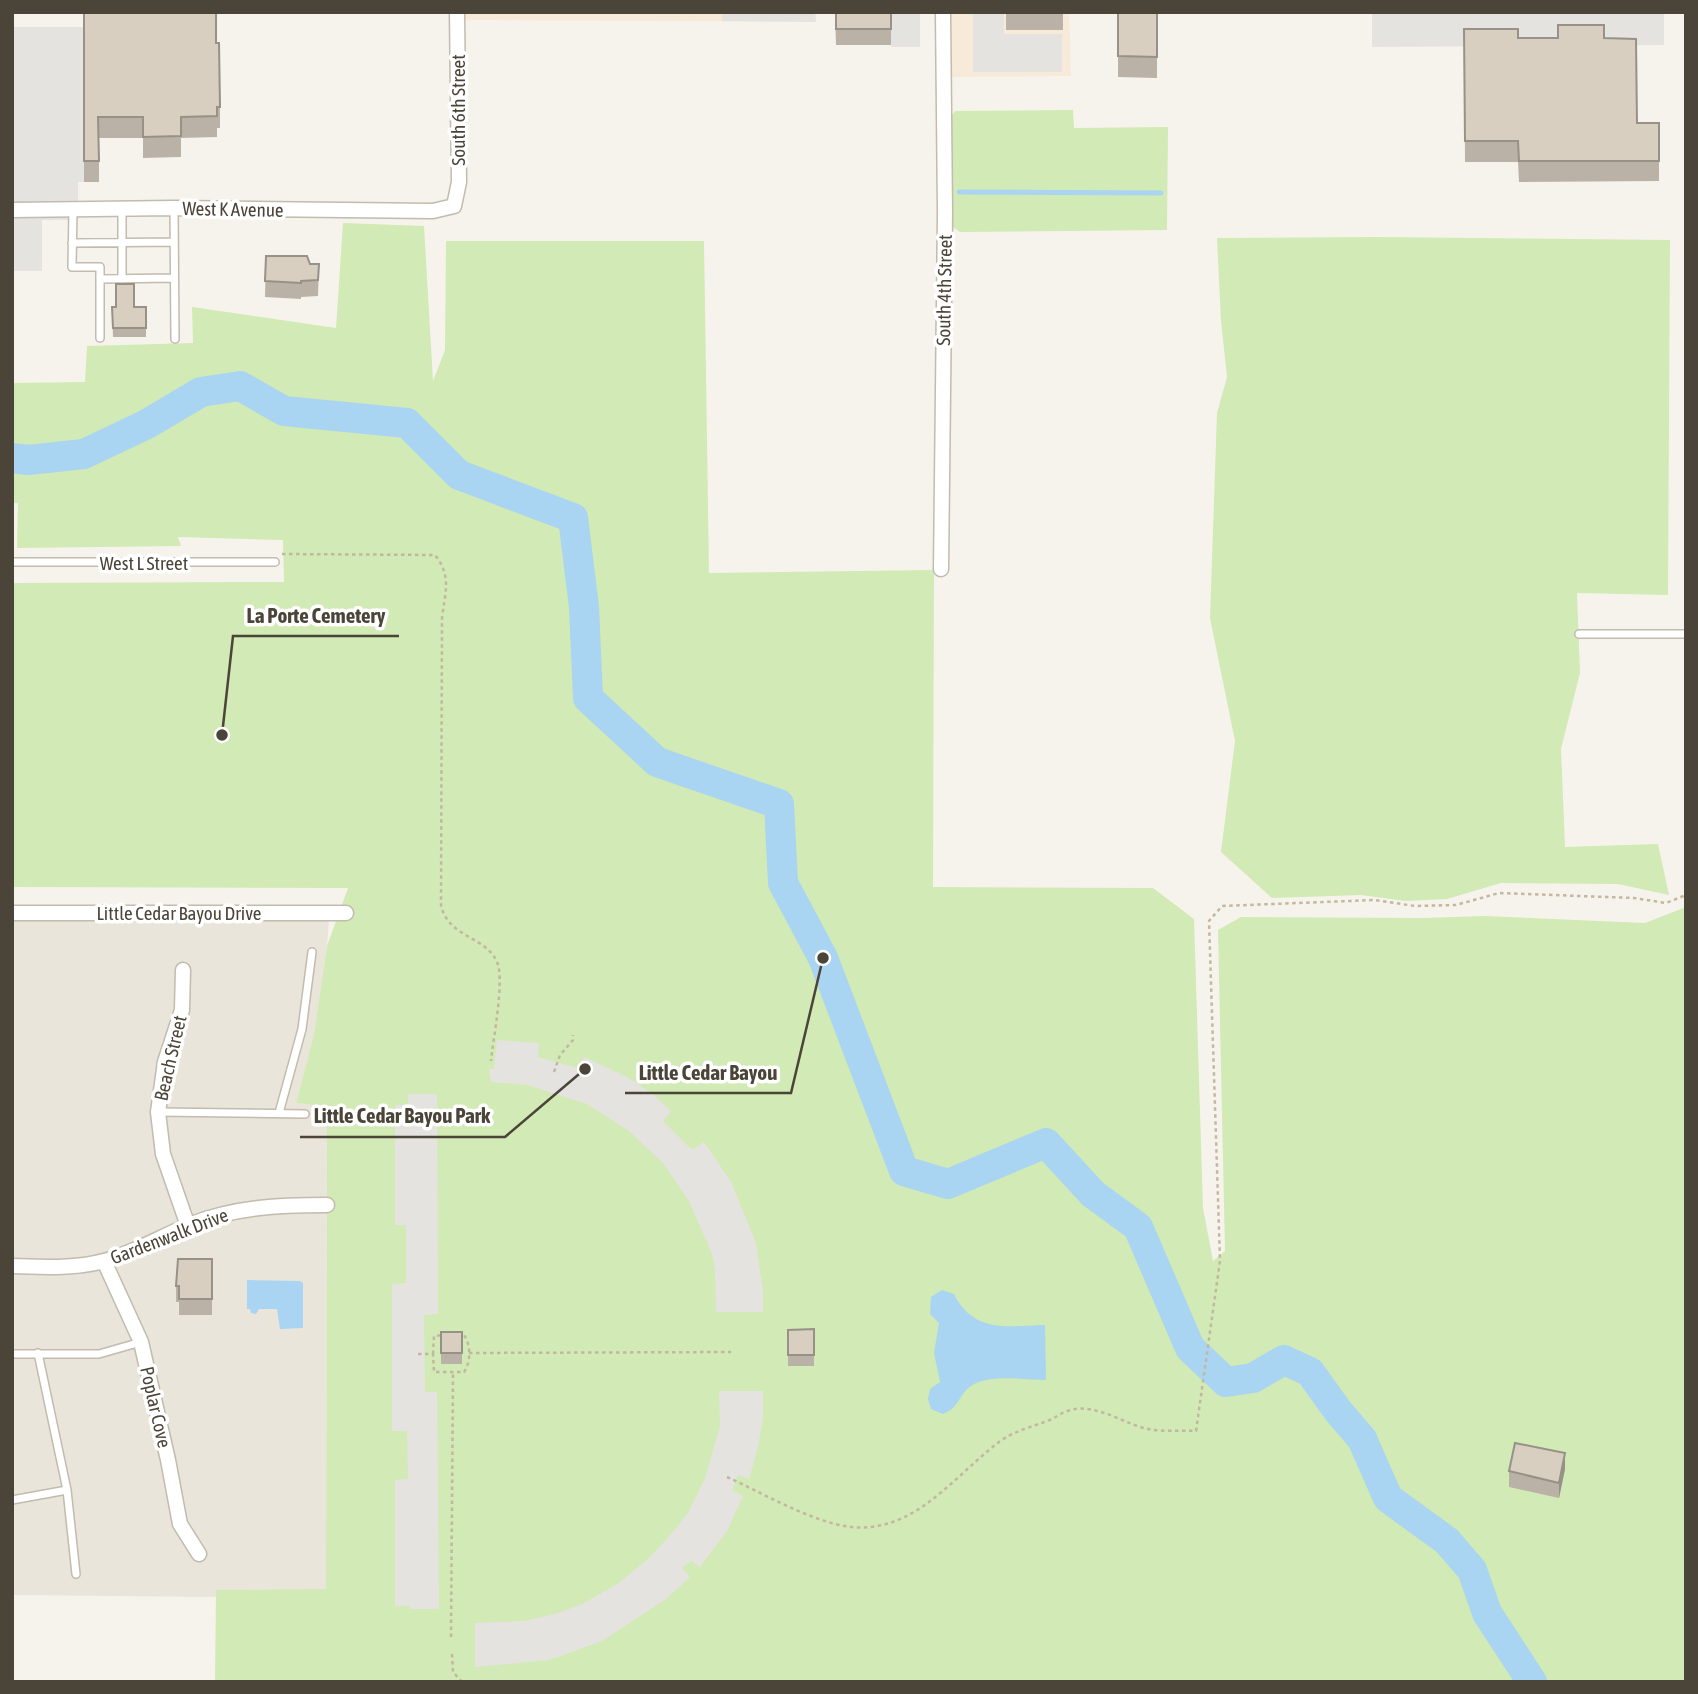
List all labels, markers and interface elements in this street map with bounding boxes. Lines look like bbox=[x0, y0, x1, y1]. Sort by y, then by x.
street label: South 6th Street bbox=[447, 54, 469, 166]
street label: West K Avenue bbox=[182, 197, 284, 221]
street label: South 4th Street bbox=[932, 234, 956, 346]
street label: West L Street bbox=[100, 552, 188, 574]
callout: La Porte Cemetery bbox=[233, 594, 399, 636]
text: La Porte Cemetery bbox=[247, 603, 386, 627]
street label: Little Cedar Bayou Drive bbox=[97, 902, 261, 924]
street label: Beach Street bbox=[149, 1013, 191, 1103]
callout: Little Cedar Bayou bbox=[625, 1051, 791, 1093]
text: Little Cedar Bayou bbox=[639, 1060, 777, 1084]
callout: Little Cedar Bayou Park bbox=[300, 1095, 505, 1137]
text: Little Cedar Bayou Park bbox=[314, 1103, 491, 1127]
street label: Gardenwalk Drive bbox=[107, 1203, 231, 1269]
street label: Poplar Cove bbox=[136, 1364, 176, 1450]

